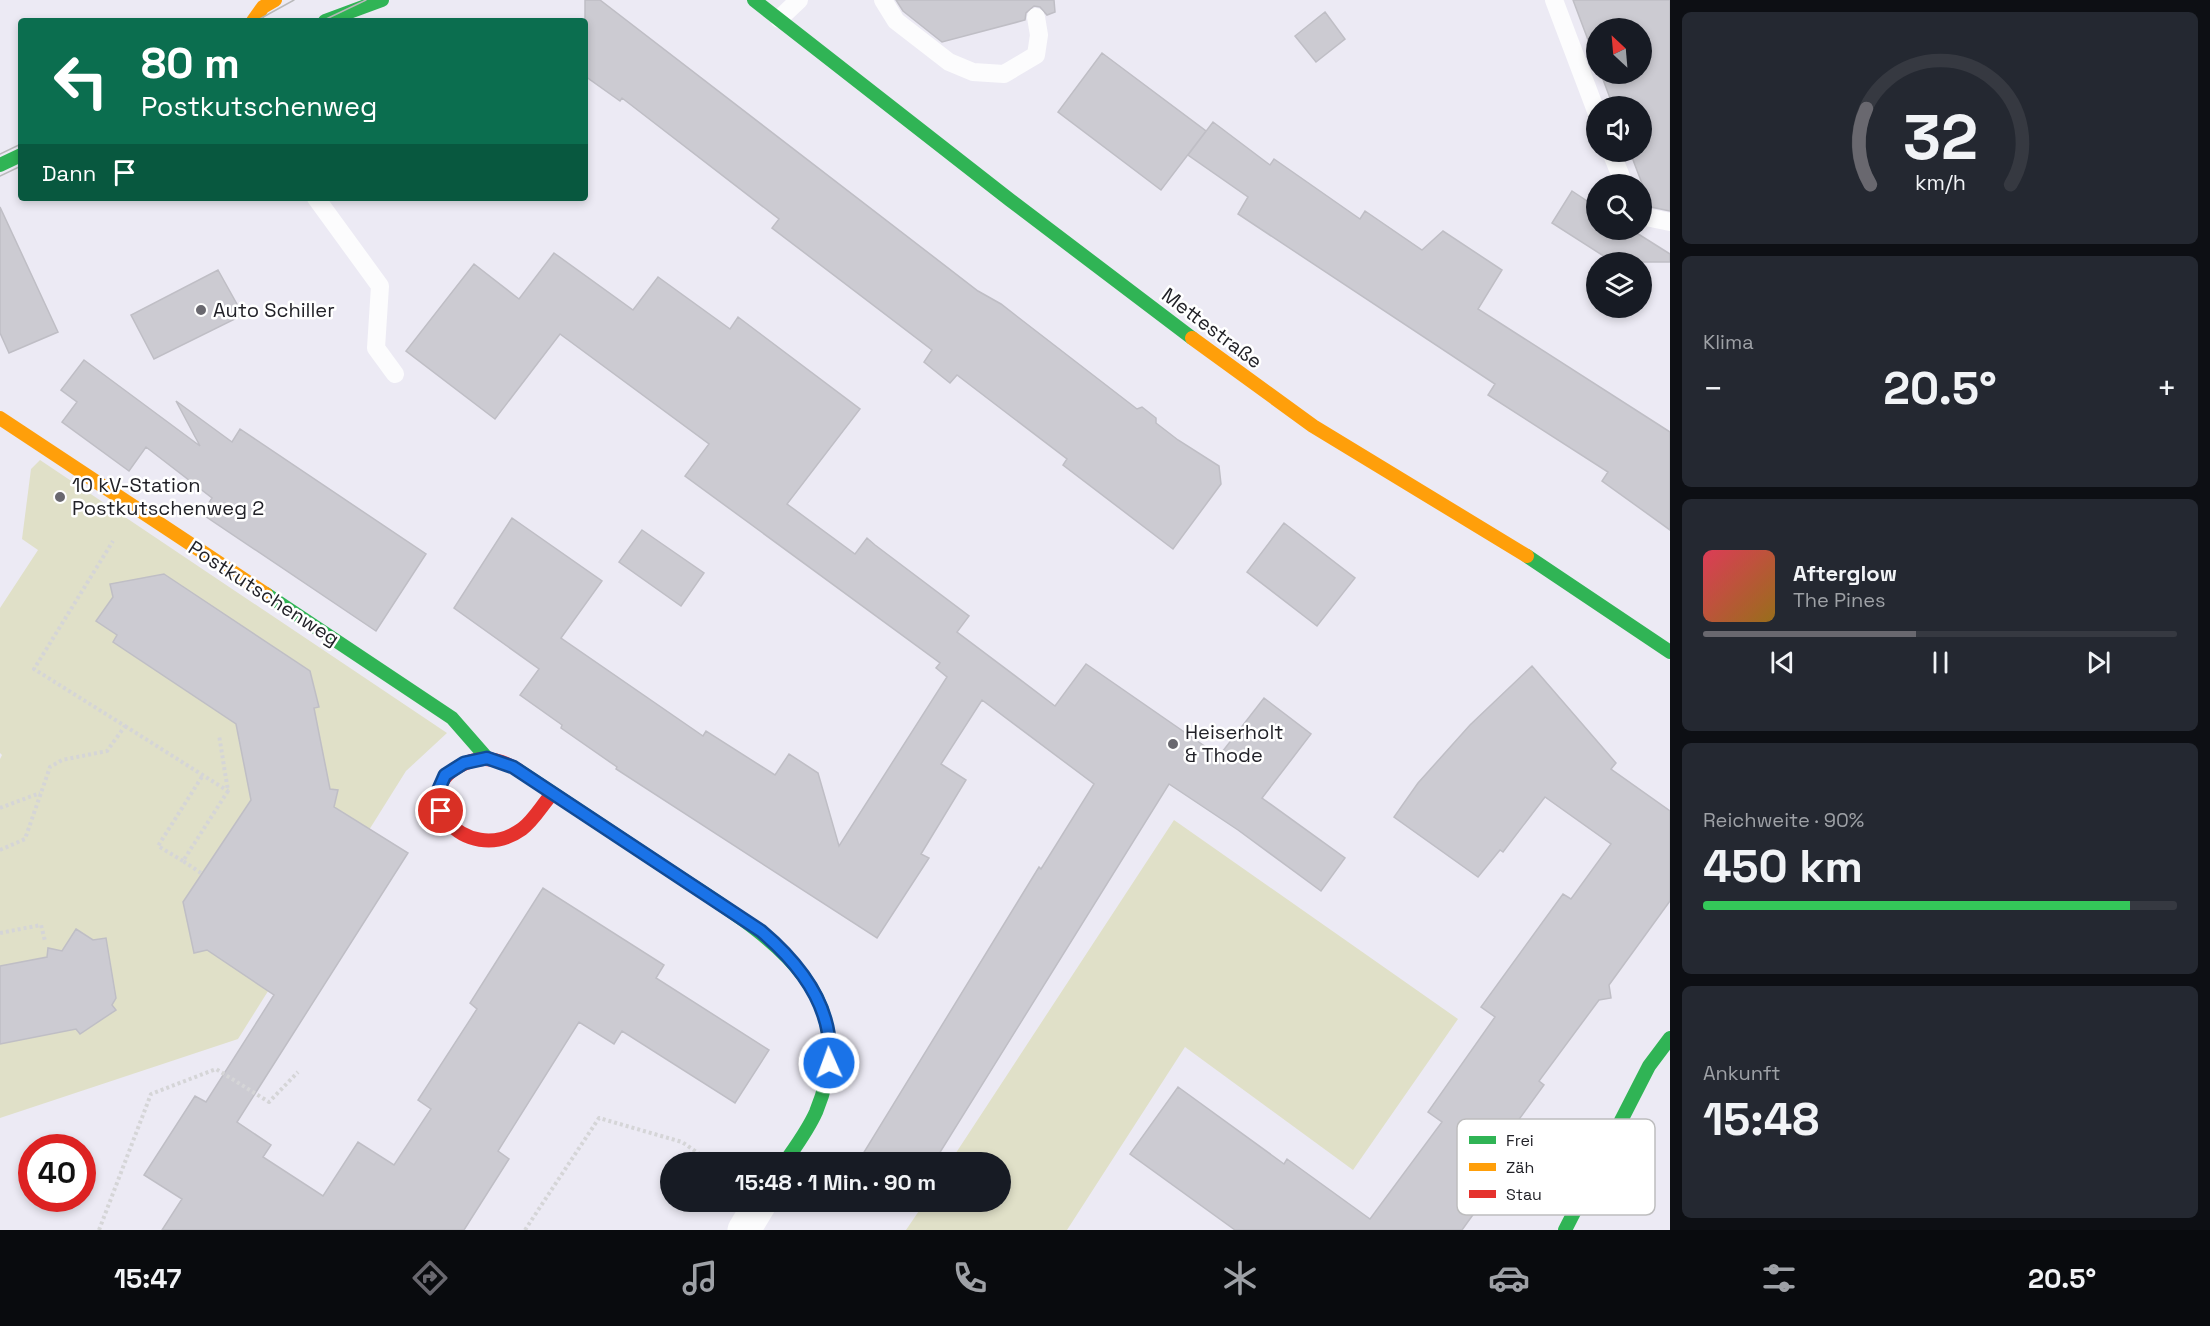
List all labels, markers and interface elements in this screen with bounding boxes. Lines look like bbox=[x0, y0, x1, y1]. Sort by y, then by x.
north arrow bbox=[1586, 18, 1652, 84]
map controls bbox=[1586, 18, 1652, 318]
text: 80 m bbox=[141, 37, 240, 90]
icon: left bbox=[42, 42, 120, 120]
text: Postkutschenweg bbox=[141, 89, 377, 124]
button: sound bbox=[1586, 96, 1652, 162]
text: 32 bbox=[1902, 98, 1977, 177]
icon: arrive bbox=[108, 156, 141, 189]
text: Dann bbox=[42, 159, 96, 187]
text: km/h bbox=[1914, 169, 1966, 196]
button: search bbox=[1586, 174, 1652, 240]
button: layers bbox=[1586, 252, 1652, 318]
street label: Mettestraße bbox=[1157, 282, 1267, 374]
place label: Auto Schiller bbox=[213, 297, 335, 323]
marker: Auto Schiller bbox=[194, 303, 208, 317]
text: Klima bbox=[1703, 329, 1754, 355]
text: 20.5° bbox=[1883, 360, 1997, 417]
text: − bbox=[1703, 368, 1723, 410]
text: + bbox=[2157, 368, 2177, 410]
place label: 10 kV-Station Postkutschenweg 2 bbox=[72, 472, 264, 521]
marker: 10 kV-Station Postkutschenweg 2 bbox=[53, 490, 67, 504]
street label: Postkutschenweg bbox=[184, 534, 344, 652]
text: Afterglow bbox=[1793, 559, 1897, 587]
text: The Pines bbox=[1793, 587, 1886, 613]
icon: previous bbox=[1766, 646, 1799, 679]
icon: pause bbox=[1924, 646, 1957, 679]
icon: next bbox=[2082, 646, 2115, 679]
place label: Heiserholt & Thode bbox=[1185, 719, 1284, 768]
marker: Heiserholt & Thode bbox=[1166, 737, 1180, 751]
pin bbox=[415, 785, 466, 836]
icon: arrive bbox=[424, 794, 457, 827]
text: Reichweite · 90% bbox=[1703, 807, 1864, 833]
text: 450 km bbox=[1703, 838, 1863, 895]
position arrow bbox=[797, 1031, 861, 1095]
text: Ankunft bbox=[1703, 1060, 1781, 1086]
text: 15:48 bbox=[1703, 1091, 1819, 1148]
legend bbox=[1457, 1119, 1655, 1215]
text: Frei bbox=[1506, 1130, 1534, 1151]
speed limit sign: 40 bbox=[18, 1134, 96, 1212]
text: Zäh bbox=[1506, 1157, 1534, 1178]
text: 15:48 · 1 Min. · 90 m bbox=[735, 1168, 936, 1196]
text: Stau bbox=[1506, 1184, 1542, 1205]
icon: directions bbox=[409, 1257, 451, 1299]
icon: music bbox=[679, 1257, 721, 1299]
icon: phone bbox=[949, 1257, 991, 1299]
icon: climate bbox=[1219, 1257, 1261, 1299]
icon: car bbox=[1488, 1257, 1530, 1299]
icon: filters bbox=[1758, 1257, 1800, 1299]
text: 15:47 bbox=[114, 1261, 181, 1296]
text: 20.5° bbox=[2028, 1261, 2096, 1296]

